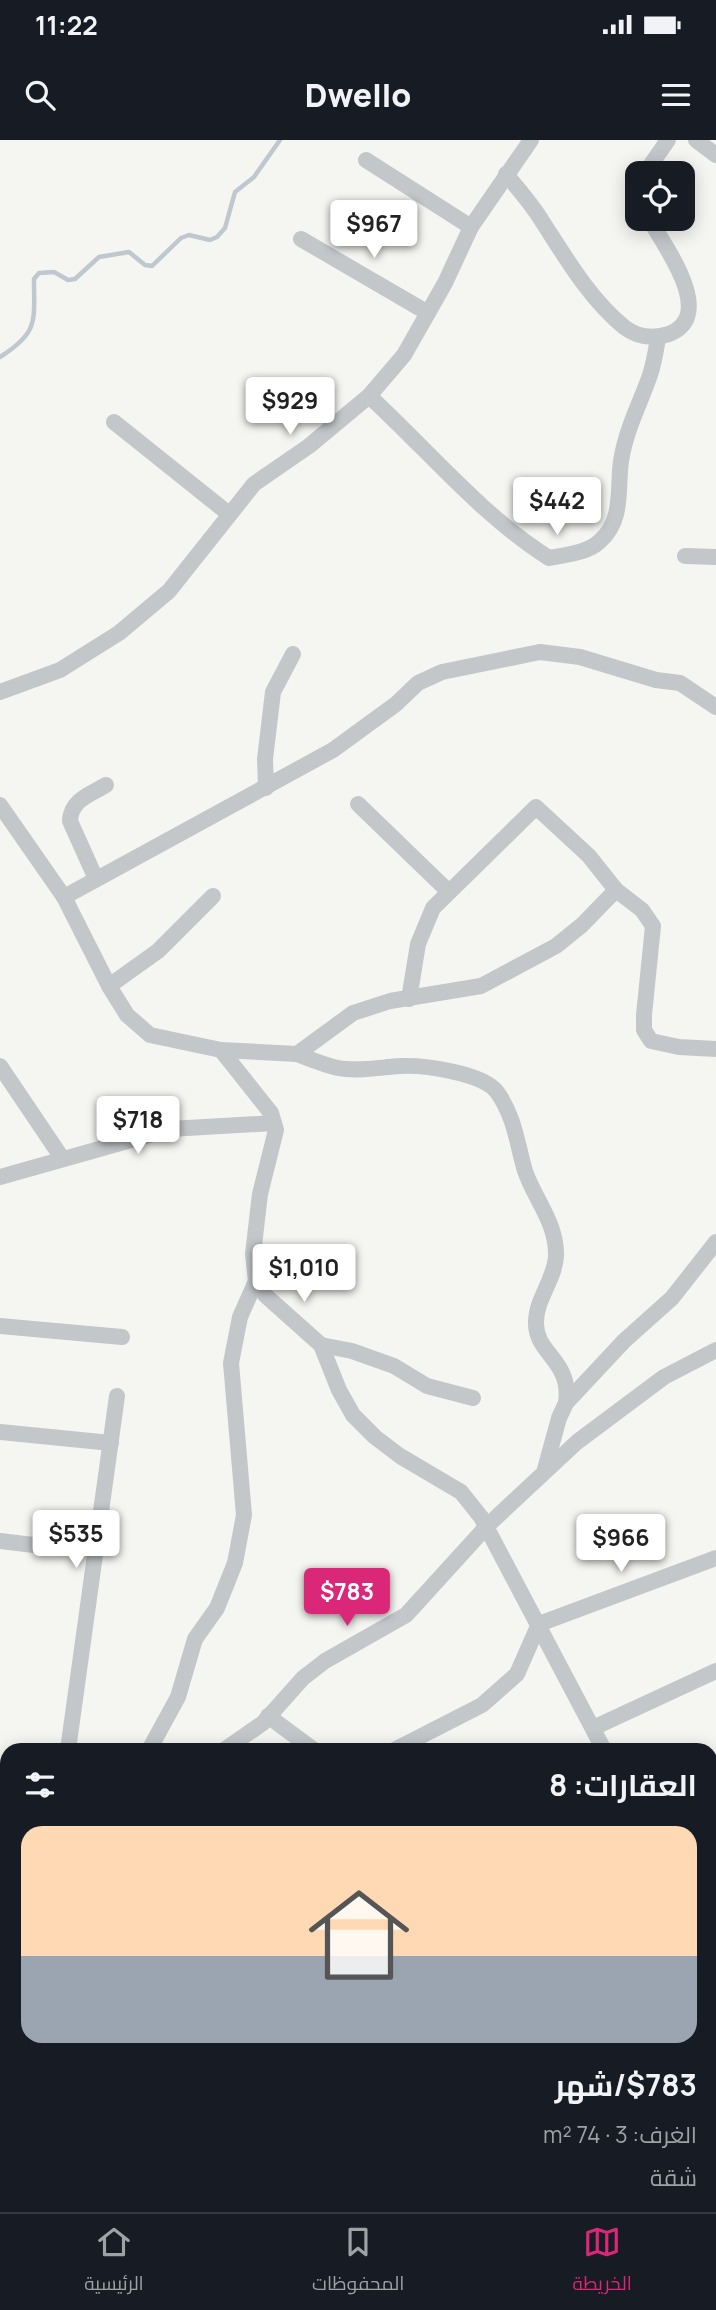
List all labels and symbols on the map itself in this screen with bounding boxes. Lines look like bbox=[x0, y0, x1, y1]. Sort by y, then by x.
pin: $967 bbox=[333, 200, 415, 260]
pin: $929 bbox=[249, 378, 331, 437]
pin: $442 bbox=[516, 478, 598, 537]
pin: $718 bbox=[97, 1096, 179, 1156]
pin: $1,010 bbox=[247, 1244, 361, 1304]
pin: $535 bbox=[35, 1510, 117, 1570]
pin: $966 bbox=[580, 1514, 662, 1574]
pin: $783 bbox=[306, 1568, 388, 1628]

